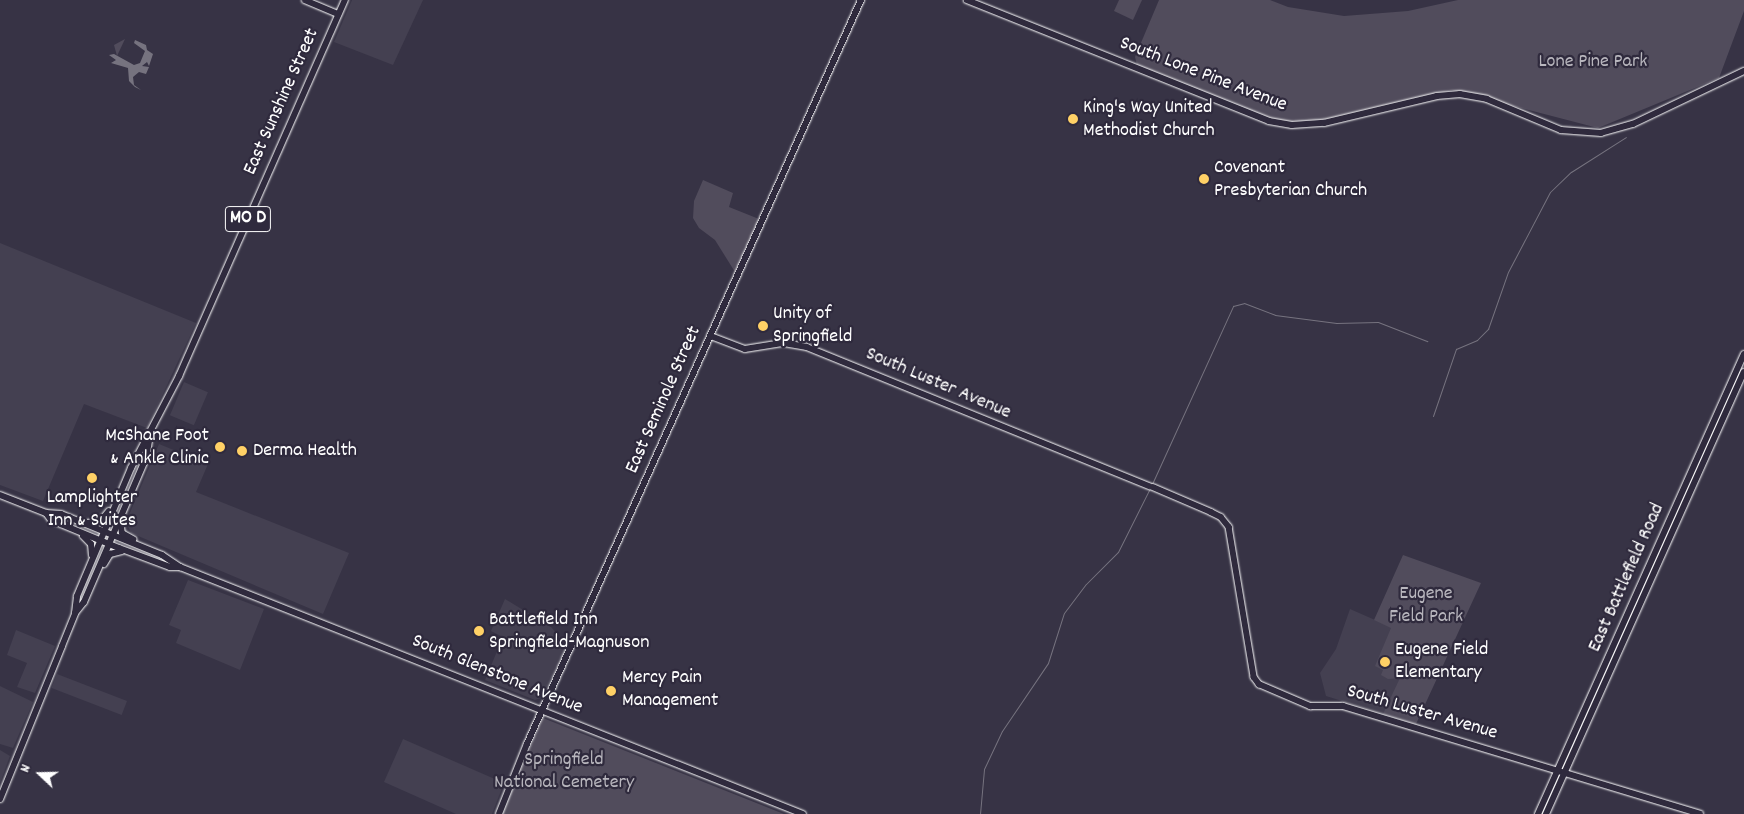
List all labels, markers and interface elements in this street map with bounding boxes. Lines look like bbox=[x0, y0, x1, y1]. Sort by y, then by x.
street label: East Sunshine Street bbox=[239, 25, 325, 179]
street label: South Lone Pine Avenue bbox=[1116, 32, 1290, 118]
park label: Lone Pine Park bbox=[1538, 50, 1648, 74]
place label: King's Way United Methodist Church bbox=[1083, 96, 1215, 143]
marker: King's Way United Methodist Church bbox=[1067, 113, 1079, 125]
place label: Covenant Presbyterian Church bbox=[1214, 156, 1367, 203]
marker: Covenant Presbyterian Church bbox=[1198, 173, 1210, 185]
road number: MO D bbox=[224, 202, 272, 235]
place label: Unity of Springfield bbox=[773, 302, 852, 349]
marker: Unity of Springfield bbox=[757, 320, 769, 332]
street label: East Seminole Street bbox=[621, 323, 707, 477]
street label: South Luster Avenue bbox=[862, 343, 1014, 425]
place label: McShane Foot & Ankle Clinic bbox=[105, 424, 209, 471]
place label: Derma Health bbox=[253, 439, 357, 463]
marker: McShane Foot & Ankle Clinic bbox=[213, 440, 227, 454]
marker: Derma Health bbox=[235, 444, 249, 458]
marker: Lamplighter Inn & Suites bbox=[86, 472, 98, 484]
place label: Lamplighter Inn & Suites bbox=[47, 486, 137, 533]
street label: East Battlefield Road bbox=[1583, 500, 1671, 656]
park label: Eugene Field Park bbox=[1389, 583, 1463, 630]
place label: Battlefield Inn Springfield-Magnuson bbox=[489, 608, 649, 655]
marker: Battlefield Inn Springfield-Magnuson bbox=[473, 625, 485, 637]
street label: South Glenstone Avenue bbox=[408, 630, 586, 720]
place label: Eugene Field Elementary bbox=[1395, 638, 1488, 685]
marker: Eugene Field Elementary bbox=[1379, 656, 1391, 668]
place label: Mercy Pain Management bbox=[622, 667, 718, 714]
street label: South Luster Avenue bbox=[1344, 680, 1500, 746]
marker: Mercy Pain Management bbox=[604, 684, 618, 698]
park label: Springfield National Cemetery bbox=[494, 748, 634, 795]
north arrow bbox=[15, 749, 65, 799]
text: N bbox=[15, 762, 37, 775]

